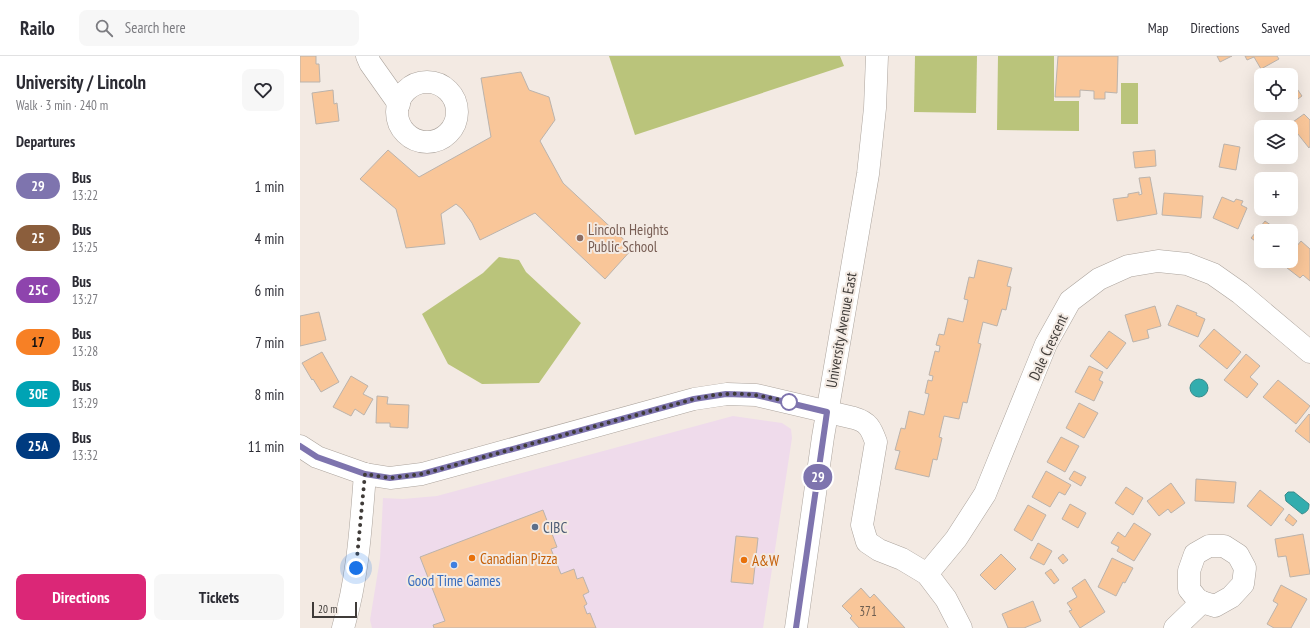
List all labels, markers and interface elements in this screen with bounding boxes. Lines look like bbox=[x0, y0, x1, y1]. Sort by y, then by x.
search box bbox=[79, 10, 359, 46]
text: Railo bbox=[20, 16, 55, 40]
icon: search bbox=[93, 17, 115, 39]
text: Search here bbox=[125, 18, 186, 37]
text: Map bbox=[1148, 19, 1168, 37]
text: Directions bbox=[1190, 19, 1239, 37]
text: Saved bbox=[1261, 19, 1290, 37]
map controls bbox=[1254, 68, 1298, 268]
button: locate bbox=[1254, 68, 1298, 112]
button: heart bbox=[242, 69, 284, 111]
text: University / Lincoln bbox=[16, 70, 146, 94]
text: Walk · 3 min · 240 m bbox=[16, 97, 108, 114]
button: layers bbox=[1254, 120, 1298, 164]
text: Departures bbox=[16, 132, 75, 151]
text: Bus bbox=[72, 168, 91, 187]
button: + bbox=[1254, 172, 1298, 216]
text: 29 bbox=[31, 177, 45, 195]
text: 1 min bbox=[254, 177, 284, 196]
text: 13:22 bbox=[72, 187, 98, 204]
text: Bus bbox=[72, 220, 91, 239]
place label: Lincoln Heights Public School bbox=[588, 220, 669, 256]
button: − bbox=[1254, 224, 1298, 268]
text: 25 bbox=[31, 229, 45, 247]
text: 4 min bbox=[254, 229, 284, 248]
marker: Lincoln Heights Public School bbox=[575, 233, 585, 243]
text: 13:25 bbox=[72, 239, 98, 256]
street label: University Avenue East bbox=[821, 271, 861, 389]
text: Bus bbox=[72, 272, 91, 291]
text: 25C bbox=[28, 281, 48, 299]
text: 6 min bbox=[254, 281, 284, 300]
text: 13:27 bbox=[72, 291, 98, 308]
street label: Dale Crescent bbox=[1024, 311, 1072, 383]
text: Bus bbox=[72, 324, 91, 343]
text: 17 bbox=[31, 333, 45, 351]
text: 7 min bbox=[255, 333, 284, 352]
text: 13:28 bbox=[72, 343, 98, 360]
text: Bus bbox=[72, 376, 91, 395]
text: 30E bbox=[28, 385, 48, 403]
text: 8 min bbox=[254, 385, 284, 404]
unlabelled marker bbox=[780, 393, 798, 411]
text: 13:29 bbox=[72, 395, 98, 412]
text: Bus bbox=[72, 428, 91, 447]
text: 25A bbox=[28, 437, 48, 455]
text: 11 min bbox=[248, 437, 284, 456]
text: 13:32 bbox=[72, 447, 98, 464]
line badge: 29 bbox=[800, 464, 836, 490]
text: 29 bbox=[811, 468, 825, 486]
place label: CIBC bbox=[543, 518, 567, 537]
marker: CIBC bbox=[530, 522, 540, 532]
place label: Canadian Pizza bbox=[480, 549, 558, 568]
place label: A&W bbox=[752, 551, 779, 570]
marker: Canadian Pizza bbox=[467, 553, 477, 563]
marker: A&W bbox=[739, 555, 749, 565]
your location bbox=[346, 558, 366, 578]
marker: Good Time Games bbox=[449, 560, 459, 570]
place label: Good Time Games bbox=[407, 571, 501, 590]
button: Directions bbox=[16, 574, 146, 620]
button: Tickets bbox=[154, 574, 284, 620]
scale bar bbox=[312, 600, 357, 619]
text: 20 m bbox=[318, 602, 337, 616]
house number: 371 bbox=[859, 603, 877, 620]

